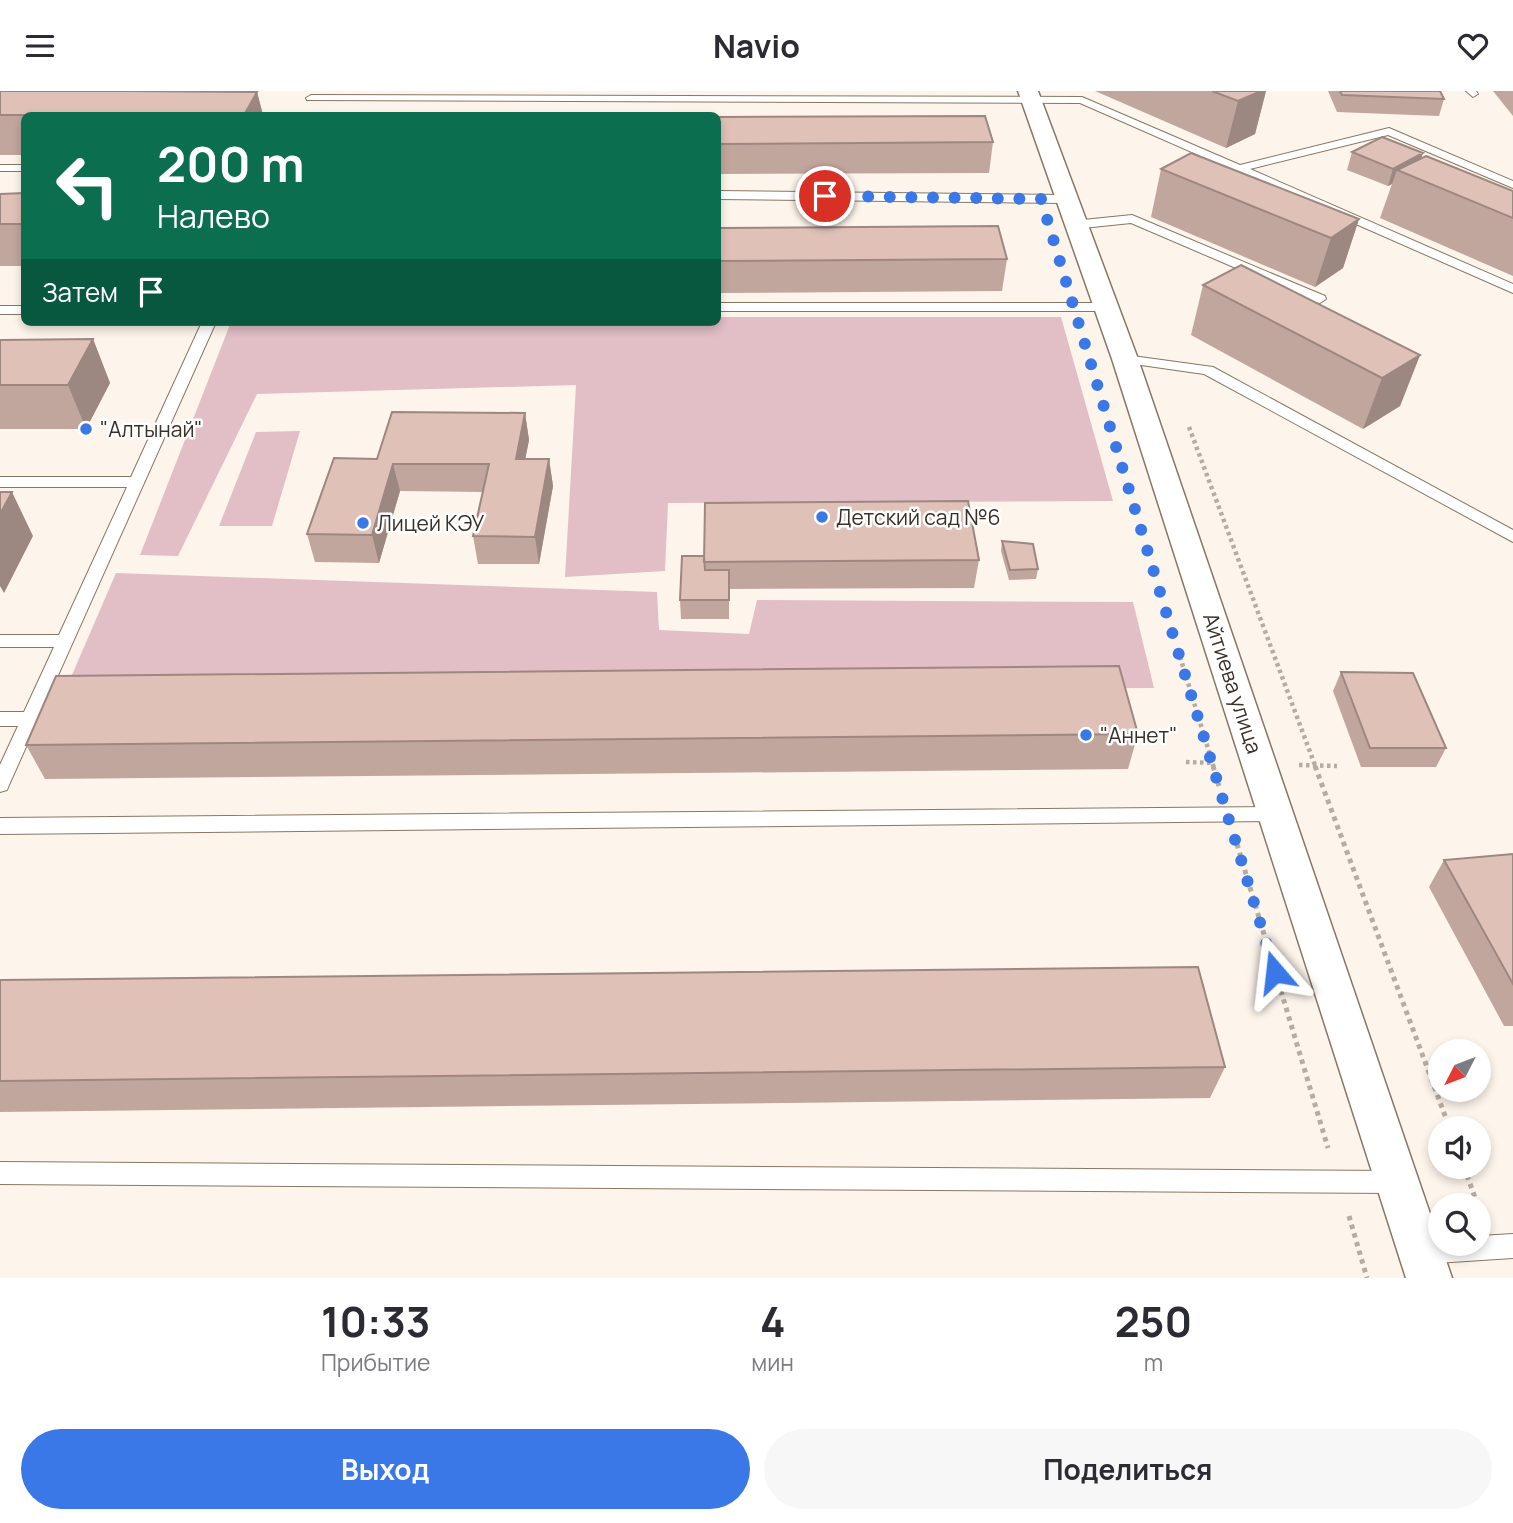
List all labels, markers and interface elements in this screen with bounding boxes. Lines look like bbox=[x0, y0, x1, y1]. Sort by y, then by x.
text: Navio bbox=[713, 24, 800, 68]
icon: menu bbox=[21, 27, 59, 65]
icon: heart bbox=[1454, 27, 1492, 65]
text: 200 m bbox=[157, 130, 305, 197]
icon: left bbox=[42, 140, 133, 231]
pin bbox=[795, 166, 855, 226]
icon: arrive bbox=[806, 177, 844, 215]
text: Налево bbox=[157, 194, 270, 238]
icon: arrive bbox=[132, 273, 170, 311]
text: Затем bbox=[42, 274, 118, 310]
place label: "Алтынай" bbox=[100, 415, 203, 443]
marker: "Алтынай" bbox=[78, 421, 94, 437]
place label: Детский сад №6 bbox=[836, 503, 1000, 531]
place label: Лицей КЭУ bbox=[377, 509, 484, 537]
marker: Детский сад №6 bbox=[814, 509, 830, 525]
marker: Лицей КЭУ bbox=[355, 515, 371, 531]
street label: Айтиева улица bbox=[1197, 609, 1269, 757]
place label: "Аннет" bbox=[1100, 721, 1177, 749]
marker: "Аннет" bbox=[1078, 727, 1094, 743]
position arrow bbox=[1238, 935, 1312, 1009]
north arrow bbox=[1428, 1039, 1491, 1103]
map controls bbox=[1428, 1039, 1491, 1256]
button: sound bbox=[1428, 1116, 1491, 1179]
button: search bbox=[1428, 1193, 1491, 1256]
text: 10:33 bbox=[321, 1292, 430, 1350]
text: 4 bbox=[760, 1292, 785, 1350]
text: 250 bbox=[1115, 1292, 1192, 1350]
text: Прибытие bbox=[321, 1346, 430, 1378]
text: мин bbox=[751, 1346, 794, 1378]
text: m bbox=[1144, 1346, 1163, 1378]
button: Выход bbox=[21, 1429, 750, 1509]
button: Поделиться bbox=[764, 1429, 1492, 1509]

